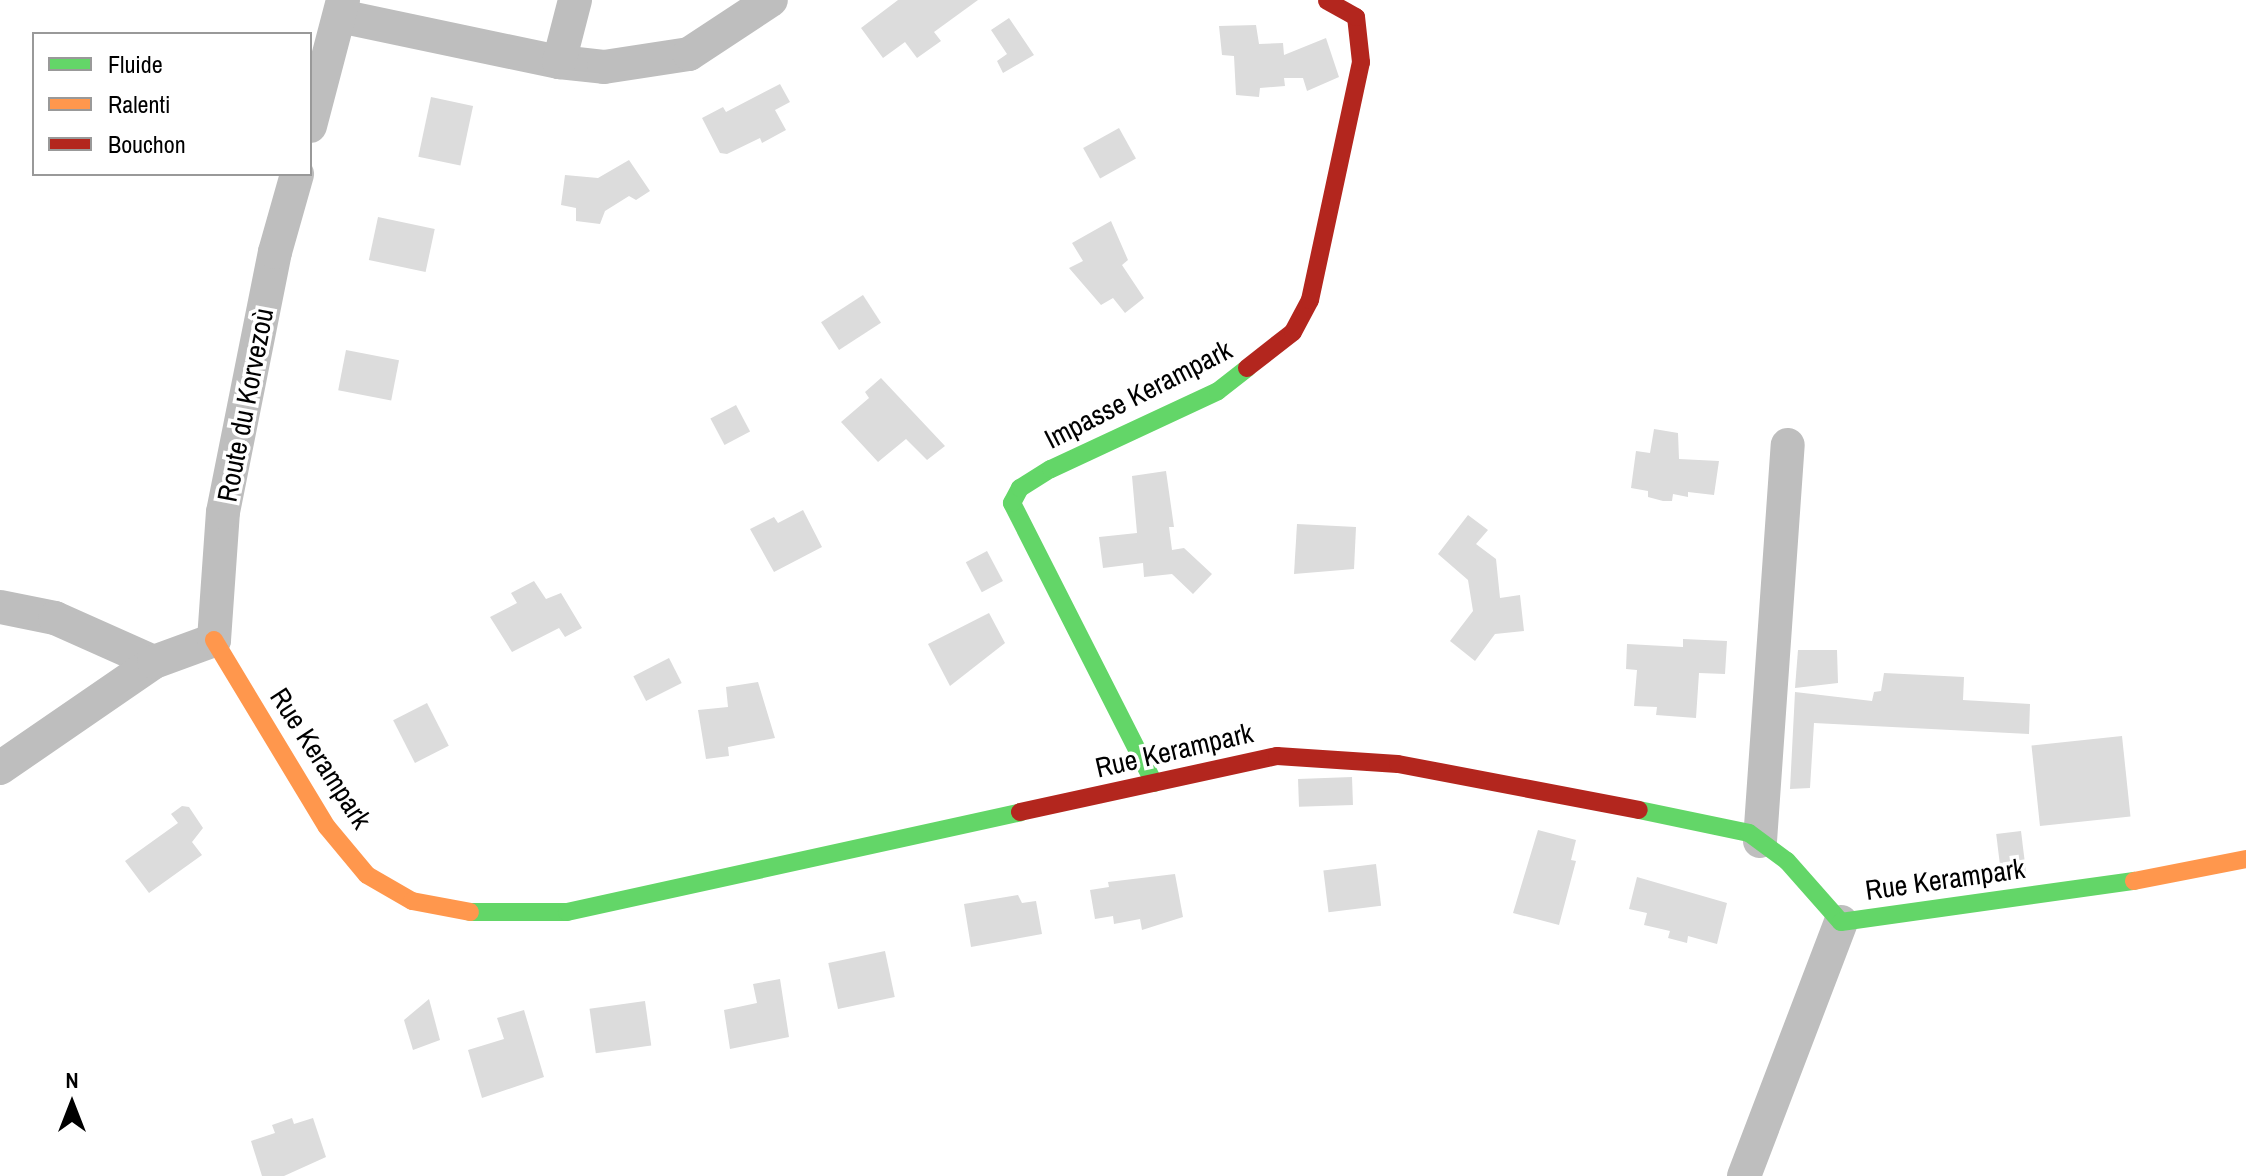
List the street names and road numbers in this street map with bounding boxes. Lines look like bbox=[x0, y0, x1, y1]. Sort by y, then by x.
street label: Route du Korvezoù bbox=[210, 305, 280, 505]
street label: Impasse Kerampark bbox=[1039, 332, 1237, 456]
street label: Rue Kerampark bbox=[263, 681, 379, 835]
street label: Rue Kerampark bbox=[1092, 716, 1256, 784]
street label: Rue Kerampark bbox=[1863, 851, 2027, 907]

